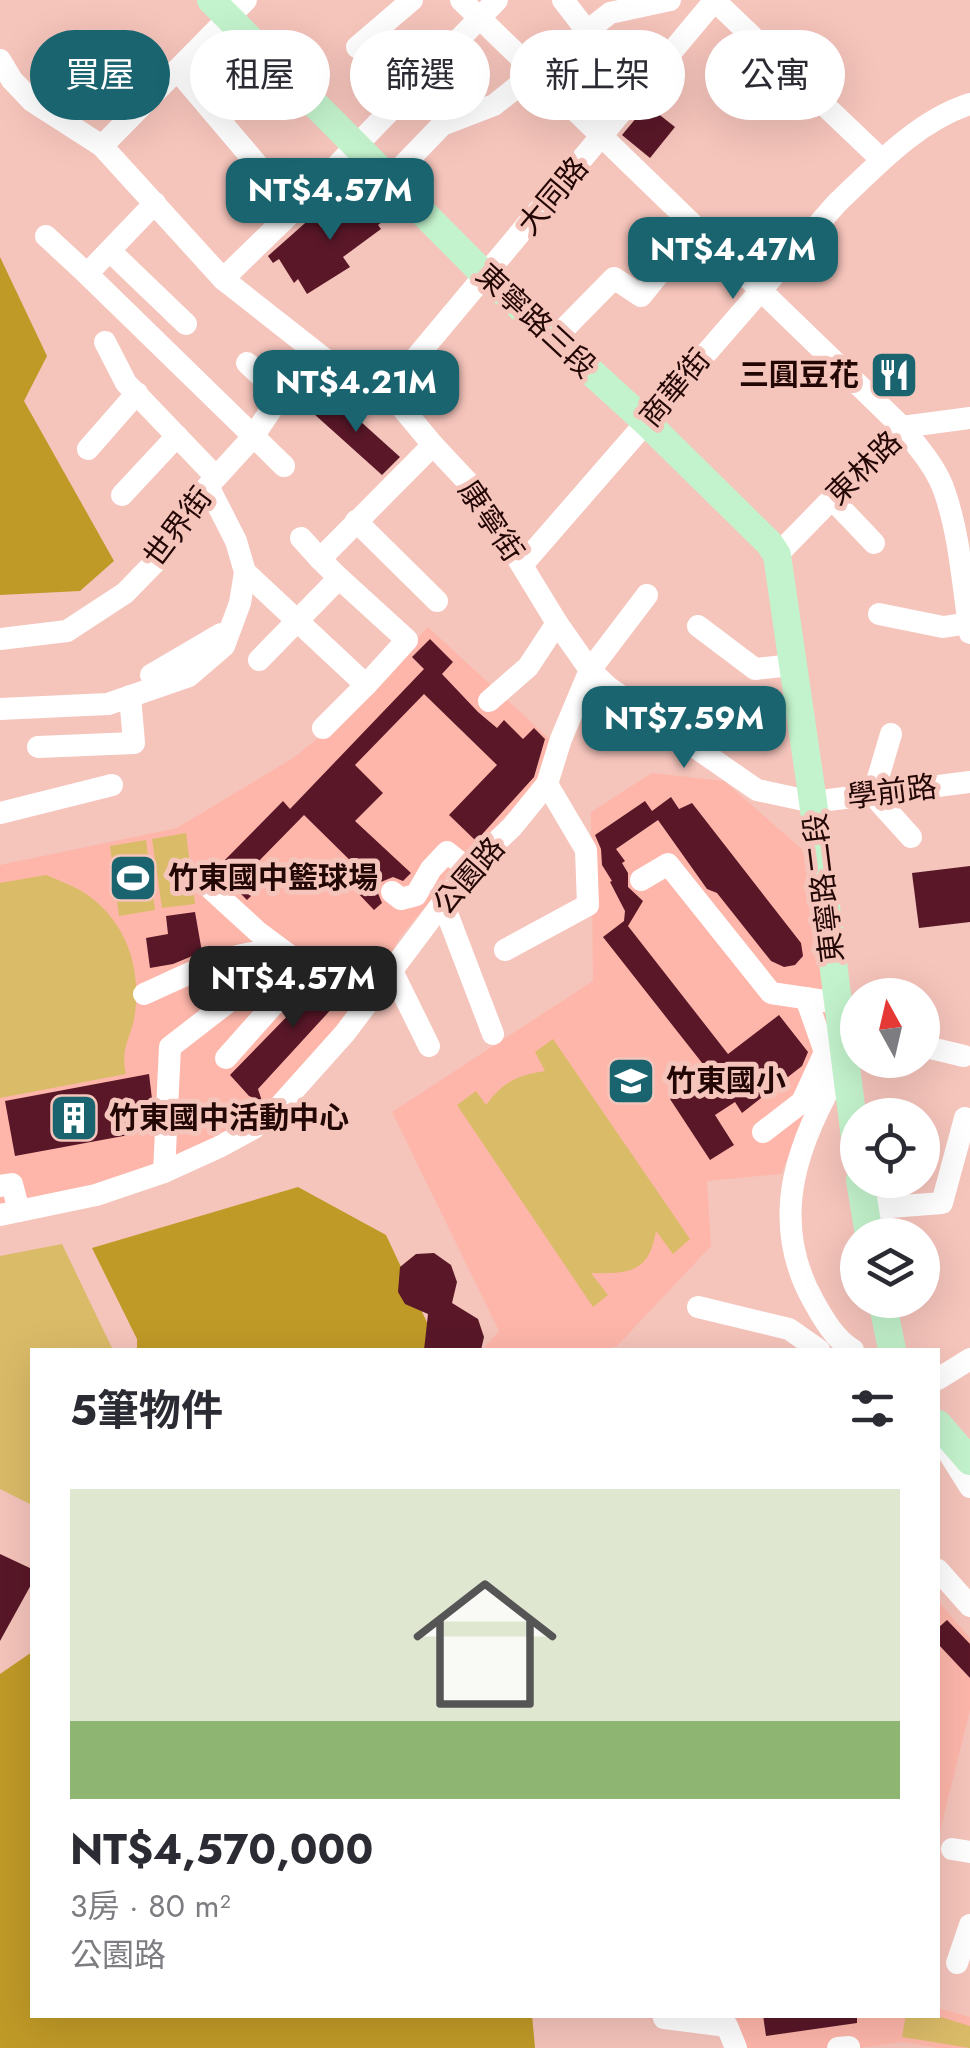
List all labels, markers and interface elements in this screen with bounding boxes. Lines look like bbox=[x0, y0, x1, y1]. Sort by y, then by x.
chip: 買屋 bbox=[30, 30, 170, 120]
chip: 租屋 bbox=[190, 30, 330, 120]
chip: 篩選 bbox=[350, 30, 490, 120]
chip: 新上架 bbox=[510, 30, 685, 120]
chip: 公寓 bbox=[705, 30, 845, 120]
street label: 大同路 bbox=[507, 147, 598, 244]
pin: NT$4.57M bbox=[227, 158, 433, 243]
text: NT$4.57M bbox=[248, 167, 412, 213]
pin: NT$4.47M bbox=[630, 217, 836, 302]
text: NT$4.47M bbox=[650, 226, 816, 272]
street label: 東寧路三段 bbox=[467, 254, 606, 388]
street label: 商華街 bbox=[629, 339, 720, 436]
restaurant icon: 三圓豆花 bbox=[868, 349, 920, 401]
pin: NT$4.21M bbox=[253, 350, 459, 435]
place label: 三圓豆花 bbox=[739, 353, 859, 396]
text: NT$4.21M bbox=[275, 359, 437, 405]
street label: 東林路 bbox=[816, 421, 911, 514]
street label: 康寧街 bbox=[448, 471, 534, 570]
street label: 世界街 bbox=[133, 478, 222, 576]
pin: NT$7.59M bbox=[581, 686, 787, 771]
text: NT$7.59M bbox=[604, 695, 764, 741]
street label: 學前路 bbox=[845, 765, 939, 818]
street label: 東寧路二段 bbox=[793, 811, 854, 965]
street label: 公園路 bbox=[423, 828, 514, 924]
sports icon: 竹東國中籃球場 bbox=[107, 852, 159, 904]
place label: 竹東國中籃球場 bbox=[168, 856, 378, 899]
pin: NT$4.57M bbox=[190, 946, 396, 1031]
text: NT$4.57M bbox=[211, 955, 375, 1001]
north arrow bbox=[840, 978, 940, 1078]
map controls bbox=[840, 978, 940, 1318]
school or university icon: 竹東國小 bbox=[605, 1055, 657, 1107]
place label: 竹東國小 bbox=[666, 1059, 786, 1102]
building icon: 竹東國中活動中心 bbox=[48, 1092, 100, 1144]
place label: 竹東國中活動中心 bbox=[109, 1096, 349, 1139]
button: locate bbox=[840, 1098, 940, 1198]
button: layers bbox=[840, 1218, 940, 1318]
text: 5筆物件 bbox=[70, 1380, 223, 1441]
icon: filters bbox=[845, 1381, 900, 1436]
icon: home bbox=[395, 1554, 575, 1734]
text: NT$4,570,000 bbox=[70, 1819, 373, 1880]
text: 3房 · 80 m² bbox=[70, 1883, 231, 1929]
text: 公園路 bbox=[70, 1932, 166, 1978]

